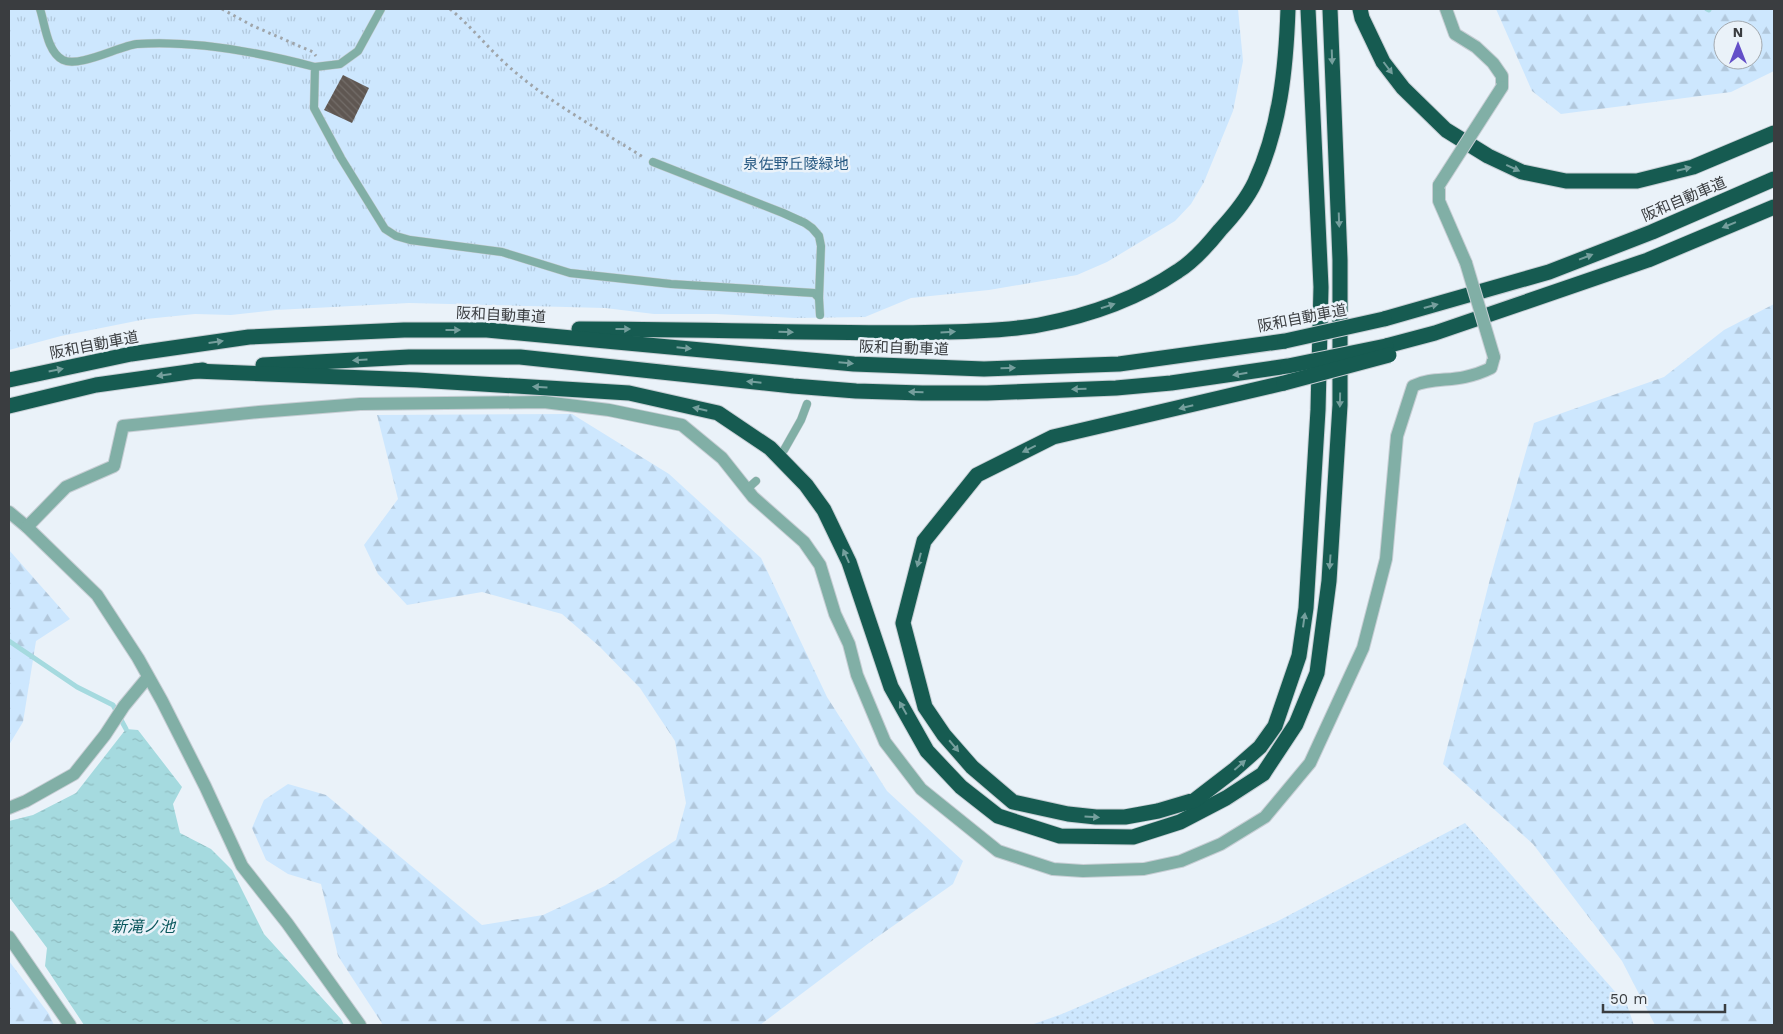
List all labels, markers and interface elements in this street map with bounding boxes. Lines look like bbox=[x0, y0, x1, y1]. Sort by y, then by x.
north arrow bbox=[1713, 20, 1763, 70]
text: N bbox=[1733, 24, 1743, 40]
one-way arrow bbox=[1329, 50, 1337, 66]
one-way arrow bbox=[1383, 61, 1394, 74]
park label: 泉佐野丘陵緑地 bbox=[743, 155, 849, 173]
one-way arrow bbox=[1506, 165, 1520, 173]
one-way arrow bbox=[1677, 165, 1692, 173]
street label: 阪和自動車道 bbox=[1639, 173, 1729, 225]
one-way arrow bbox=[1335, 212, 1343, 228]
one-way arrow bbox=[1722, 222, 1736, 230]
one-way arrow bbox=[1579, 253, 1594, 261]
street label: 阪和自動車道 bbox=[1256, 301, 1348, 335]
one-way arrow bbox=[1101, 302, 1116, 310]
one-way arrow bbox=[1424, 302, 1439, 310]
street label: 阪和自動車道 bbox=[456, 304, 546, 326]
one-way arrow bbox=[616, 325, 632, 333]
one-way arrow bbox=[445, 326, 461, 334]
street label: 阪和自動車道 bbox=[48, 328, 140, 362]
one-way arrow bbox=[778, 328, 794, 336]
one-way arrow bbox=[941, 328, 957, 336]
street label: 阪和自動車道 bbox=[859, 337, 949, 359]
one-way arrow bbox=[209, 338, 225, 346]
one-way arrow bbox=[676, 344, 692, 352]
one-way arrow bbox=[352, 356, 368, 364]
one-way arrow bbox=[838, 360, 854, 368]
one-way arrow bbox=[1001, 364, 1017, 372]
one-way arrow bbox=[49, 365, 65, 373]
one-way arrow bbox=[1232, 370, 1248, 378]
one-way arrow bbox=[155, 371, 171, 379]
one-way arrow bbox=[746, 378, 762, 386]
one-way arrow bbox=[531, 383, 547, 391]
one-way arrow bbox=[1070, 386, 1086, 394]
one-way arrow bbox=[908, 388, 924, 396]
one-way arrow bbox=[1336, 392, 1344, 408]
one-way arrow bbox=[1178, 403, 1193, 411]
one-way arrow bbox=[693, 405, 708, 413]
one-way arrow bbox=[1022, 445, 1036, 453]
one-way arrow bbox=[842, 549, 850, 563]
one-way arrow bbox=[915, 552, 923, 567]
one-way arrow bbox=[1326, 554, 1334, 570]
one-way arrow bbox=[1300, 612, 1308, 628]
one-way arrow bbox=[899, 701, 908, 715]
one-way arrow bbox=[948, 739, 959, 752]
one-way arrow bbox=[1233, 759, 1246, 770]
one-way arrow bbox=[1084, 813, 1100, 821]
water label: 新滝ノ池 bbox=[111, 917, 177, 936]
scale bar bbox=[1603, 982, 1726, 1014]
text: 50 m bbox=[1610, 990, 1647, 1008]

